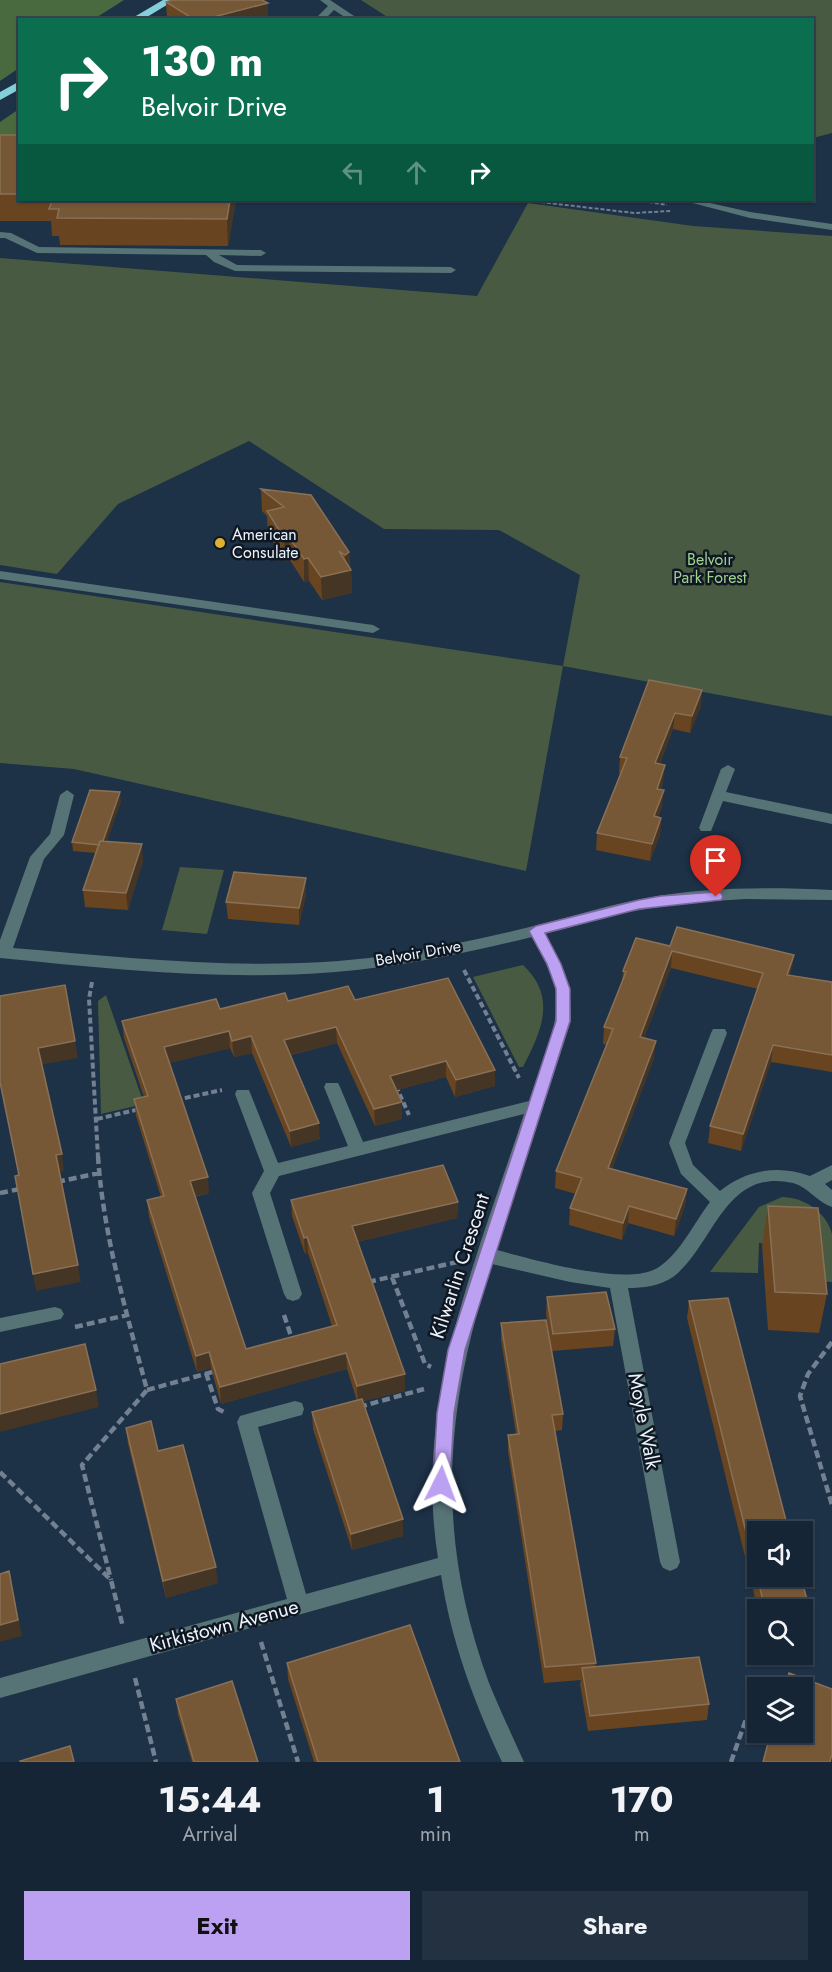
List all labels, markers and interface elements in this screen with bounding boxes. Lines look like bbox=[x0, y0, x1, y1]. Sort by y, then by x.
text: 130 m bbox=[141, 31, 263, 92]
icon: right bbox=[42, 42, 120, 120]
text: Belvoir Drive bbox=[141, 87, 287, 126]
icon: left bbox=[337, 156, 370, 189]
icon: ahead bbox=[400, 156, 433, 189]
icon: right bbox=[463, 156, 496, 189]
place label: American Consulate bbox=[232, 523, 298, 564]
marker: American Consulate bbox=[213, 536, 227, 550]
park label: Belvoir Park Forest bbox=[673, 548, 747, 589]
pin bbox=[690, 835, 741, 897]
icon: arrive bbox=[699, 844, 732, 877]
street label: Belvoir Drive bbox=[373, 934, 463, 972]
street label: Kilwarlin Crescent bbox=[423, 1189, 497, 1342]
street label: Moyle Walk bbox=[620, 1370, 668, 1472]
position arrow bbox=[409, 1452, 473, 1516]
map controls bbox=[747, 1521, 813, 1743]
button: sound bbox=[747, 1521, 813, 1587]
street label: Kirkistown Avenue bbox=[146, 1592, 302, 1660]
button: search bbox=[747, 1599, 813, 1665]
button: layers bbox=[747, 1677, 813, 1743]
text: 15:44 bbox=[158, 1773, 262, 1825]
text: 1 bbox=[427, 1773, 445, 1825]
text: 170 bbox=[610, 1773, 674, 1825]
text: Arrival bbox=[182, 1820, 238, 1849]
text: min bbox=[420, 1820, 451, 1849]
text: m bbox=[634, 1820, 649, 1849]
button: Exit bbox=[24, 1891, 410, 1960]
button: Share bbox=[422, 1891, 808, 1960]

